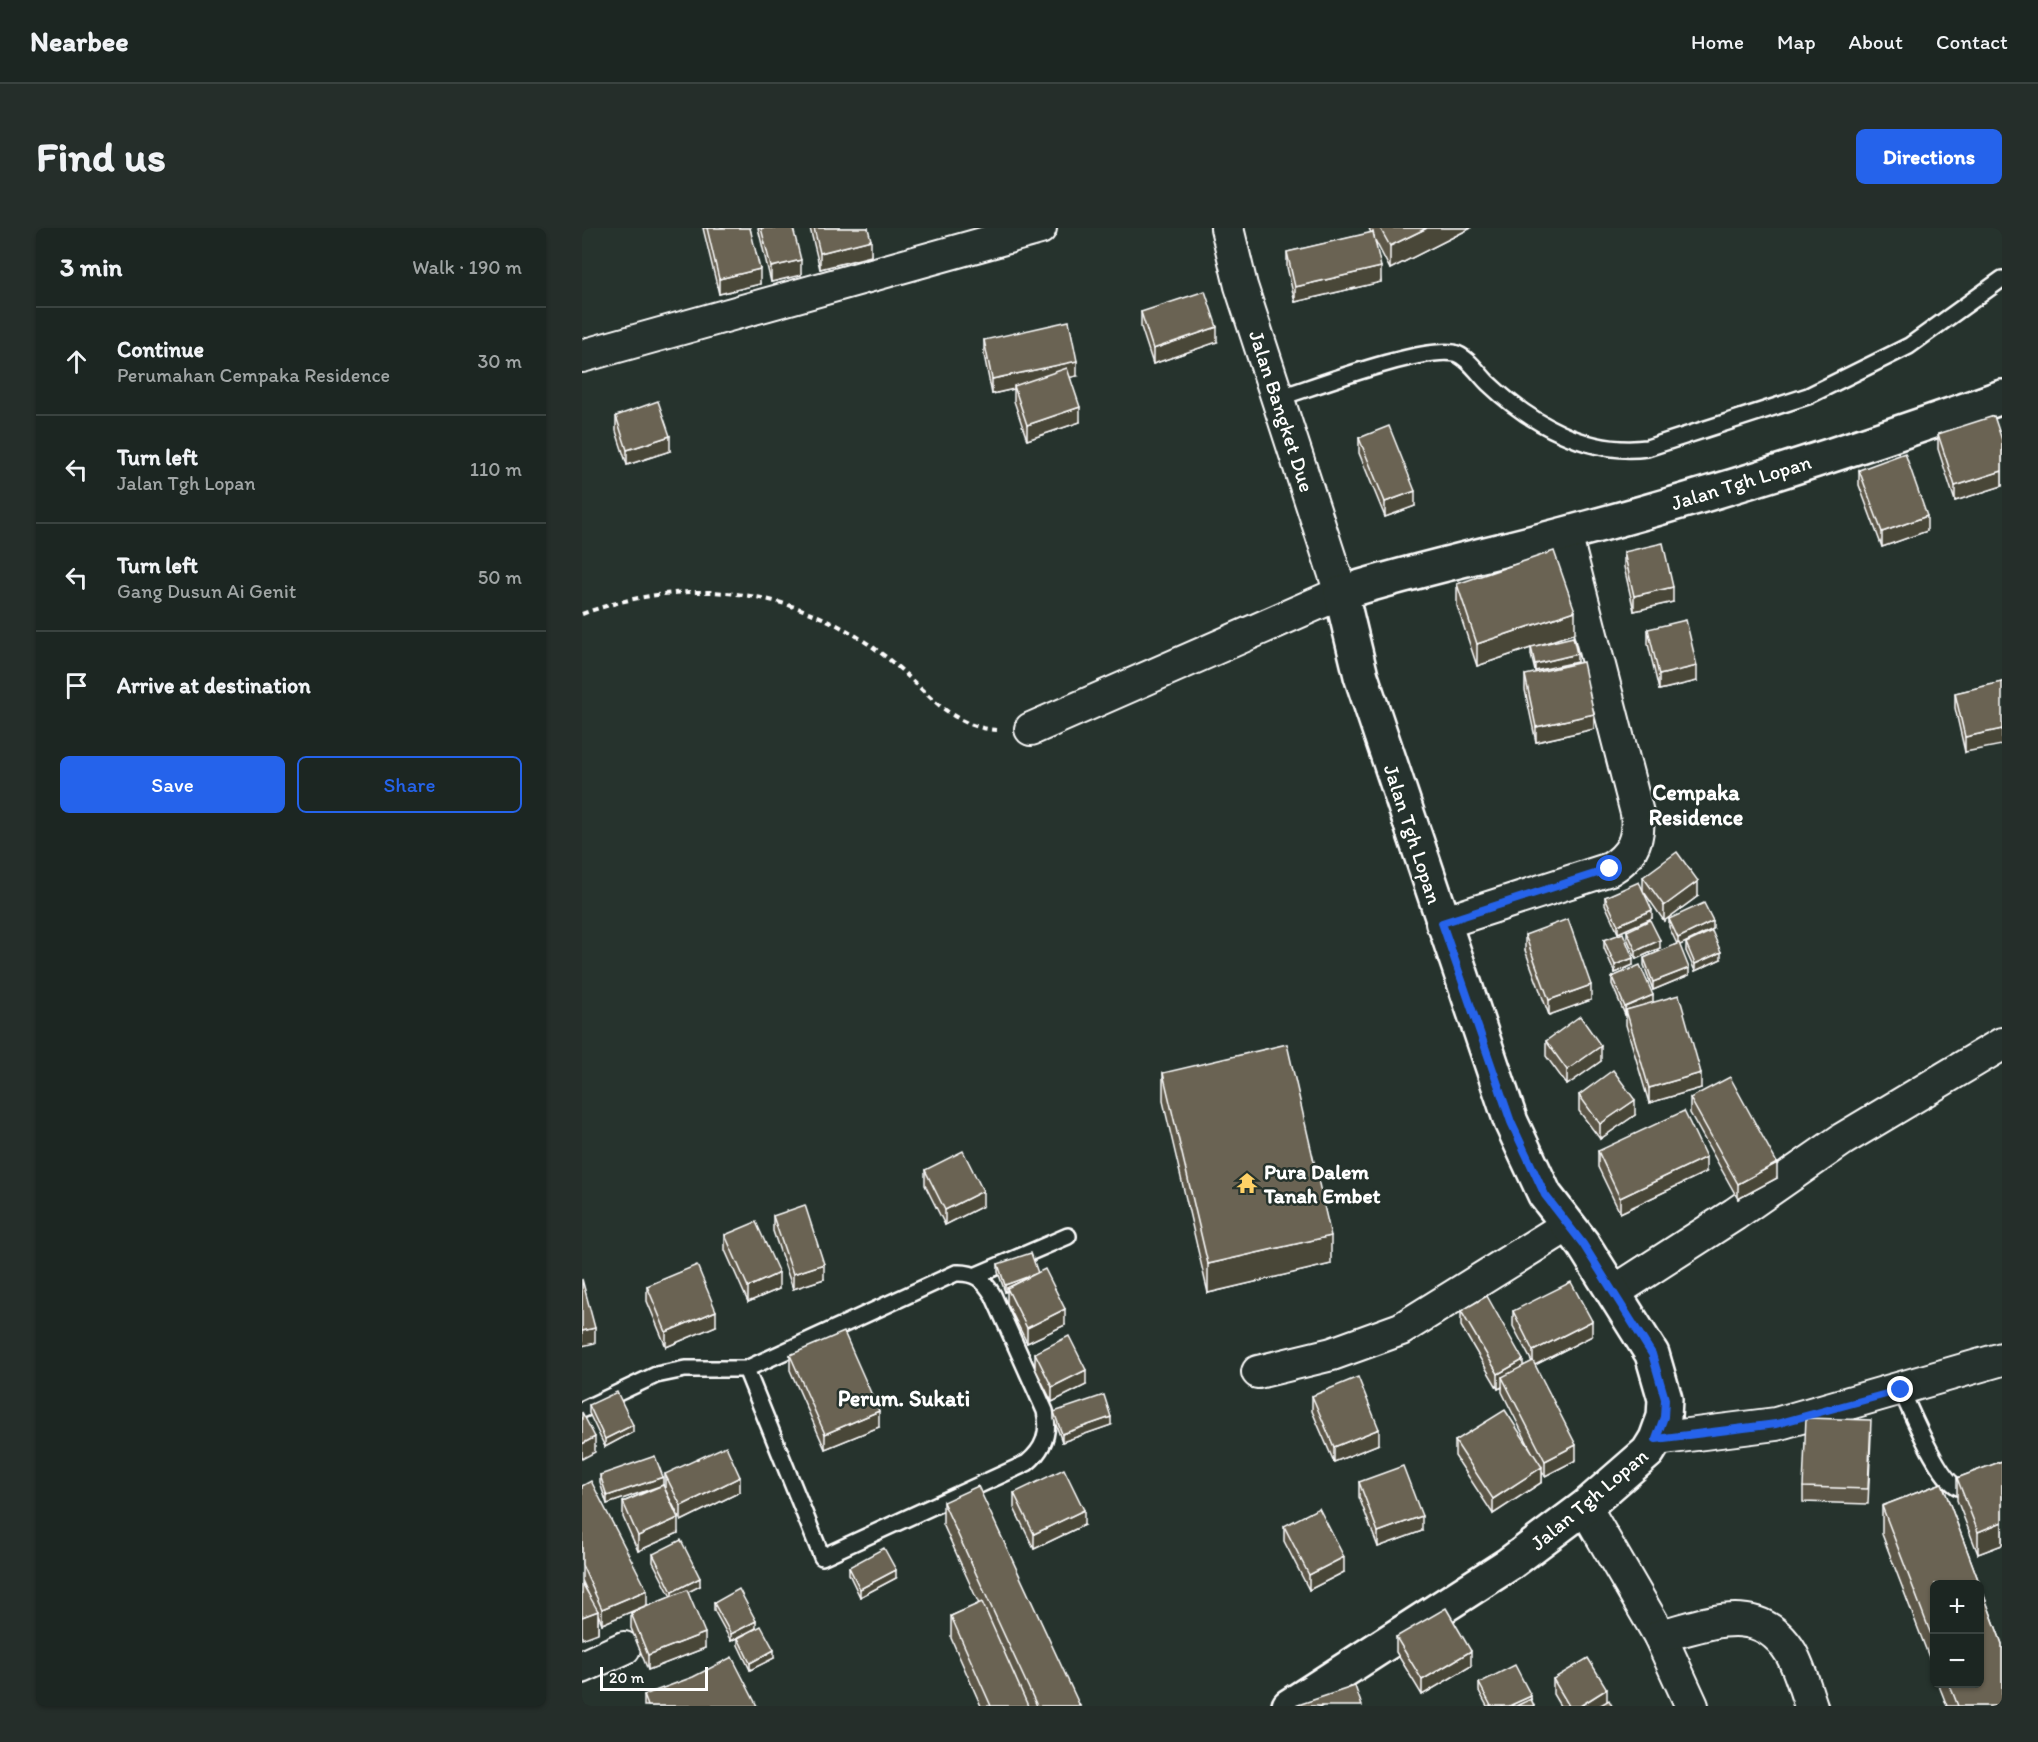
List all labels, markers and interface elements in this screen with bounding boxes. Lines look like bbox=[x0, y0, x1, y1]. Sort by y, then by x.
text: Nearbee bbox=[30, 24, 129, 58]
text: Home bbox=[1691, 29, 1744, 54]
text: Map bbox=[1777, 29, 1816, 54]
text: About bbox=[1849, 29, 1903, 54]
text: Contact bbox=[1936, 29, 2008, 54]
button: Directions bbox=[1856, 129, 2002, 184]
text: Find us bbox=[36, 131, 166, 182]
text: 3 min bbox=[60, 251, 122, 283]
text: Walk · 190 m bbox=[412, 255, 522, 279]
street label: Jalan Bangket Due bbox=[1244, 327, 1320, 495]
text: Continue bbox=[117, 336, 204, 363]
icon: ahead bbox=[60, 345, 93, 378]
text: 30 m bbox=[477, 349, 522, 373]
text: Perumahan Cempaka Residence bbox=[117, 363, 390, 387]
text: Turn left bbox=[117, 444, 198, 471]
street label: Jalan Tgh Lopan bbox=[1668, 449, 1814, 515]
icon: left bbox=[60, 453, 93, 486]
text: 110 m bbox=[470, 457, 522, 481]
text: Jalan Tgh Lopan bbox=[117, 471, 256, 495]
text: Turn left bbox=[117, 552, 198, 579]
icon: left bbox=[60, 561, 93, 594]
text: 50 m bbox=[478, 565, 522, 589]
text: Gang Dusun Ai Genit bbox=[117, 579, 296, 603]
icon: arrive bbox=[60, 669, 93, 702]
text: Arrive at destination bbox=[117, 672, 311, 699]
button: Save bbox=[60, 756, 285, 813]
button: Share bbox=[297, 756, 522, 813]
street label: Jalan Tgh Lopan bbox=[1379, 761, 1447, 907]
district label: Cempaka Residence bbox=[1649, 779, 1743, 831]
route start bbox=[1596, 855, 1622, 881]
place label: Pura Dalem Tanah Embet bbox=[1263, 1159, 1381, 1208]
temple icon: Pura Dalem Tanah Embet bbox=[1235, 1171, 1259, 1195]
route end bbox=[1887, 1376, 1913, 1402]
district label: Perum. Sukati bbox=[838, 1385, 970, 1412]
street label: Jalan Tgh Lopan bbox=[1525, 1443, 1653, 1555]
map controls bbox=[1930, 1580, 1984, 1688]
button: + bbox=[1930, 1580, 1984, 1634]
button: − bbox=[1930, 1634, 1984, 1688]
scale bar bbox=[600, 1664, 708, 1692]
text: 20 m bbox=[609, 1668, 644, 1687]

